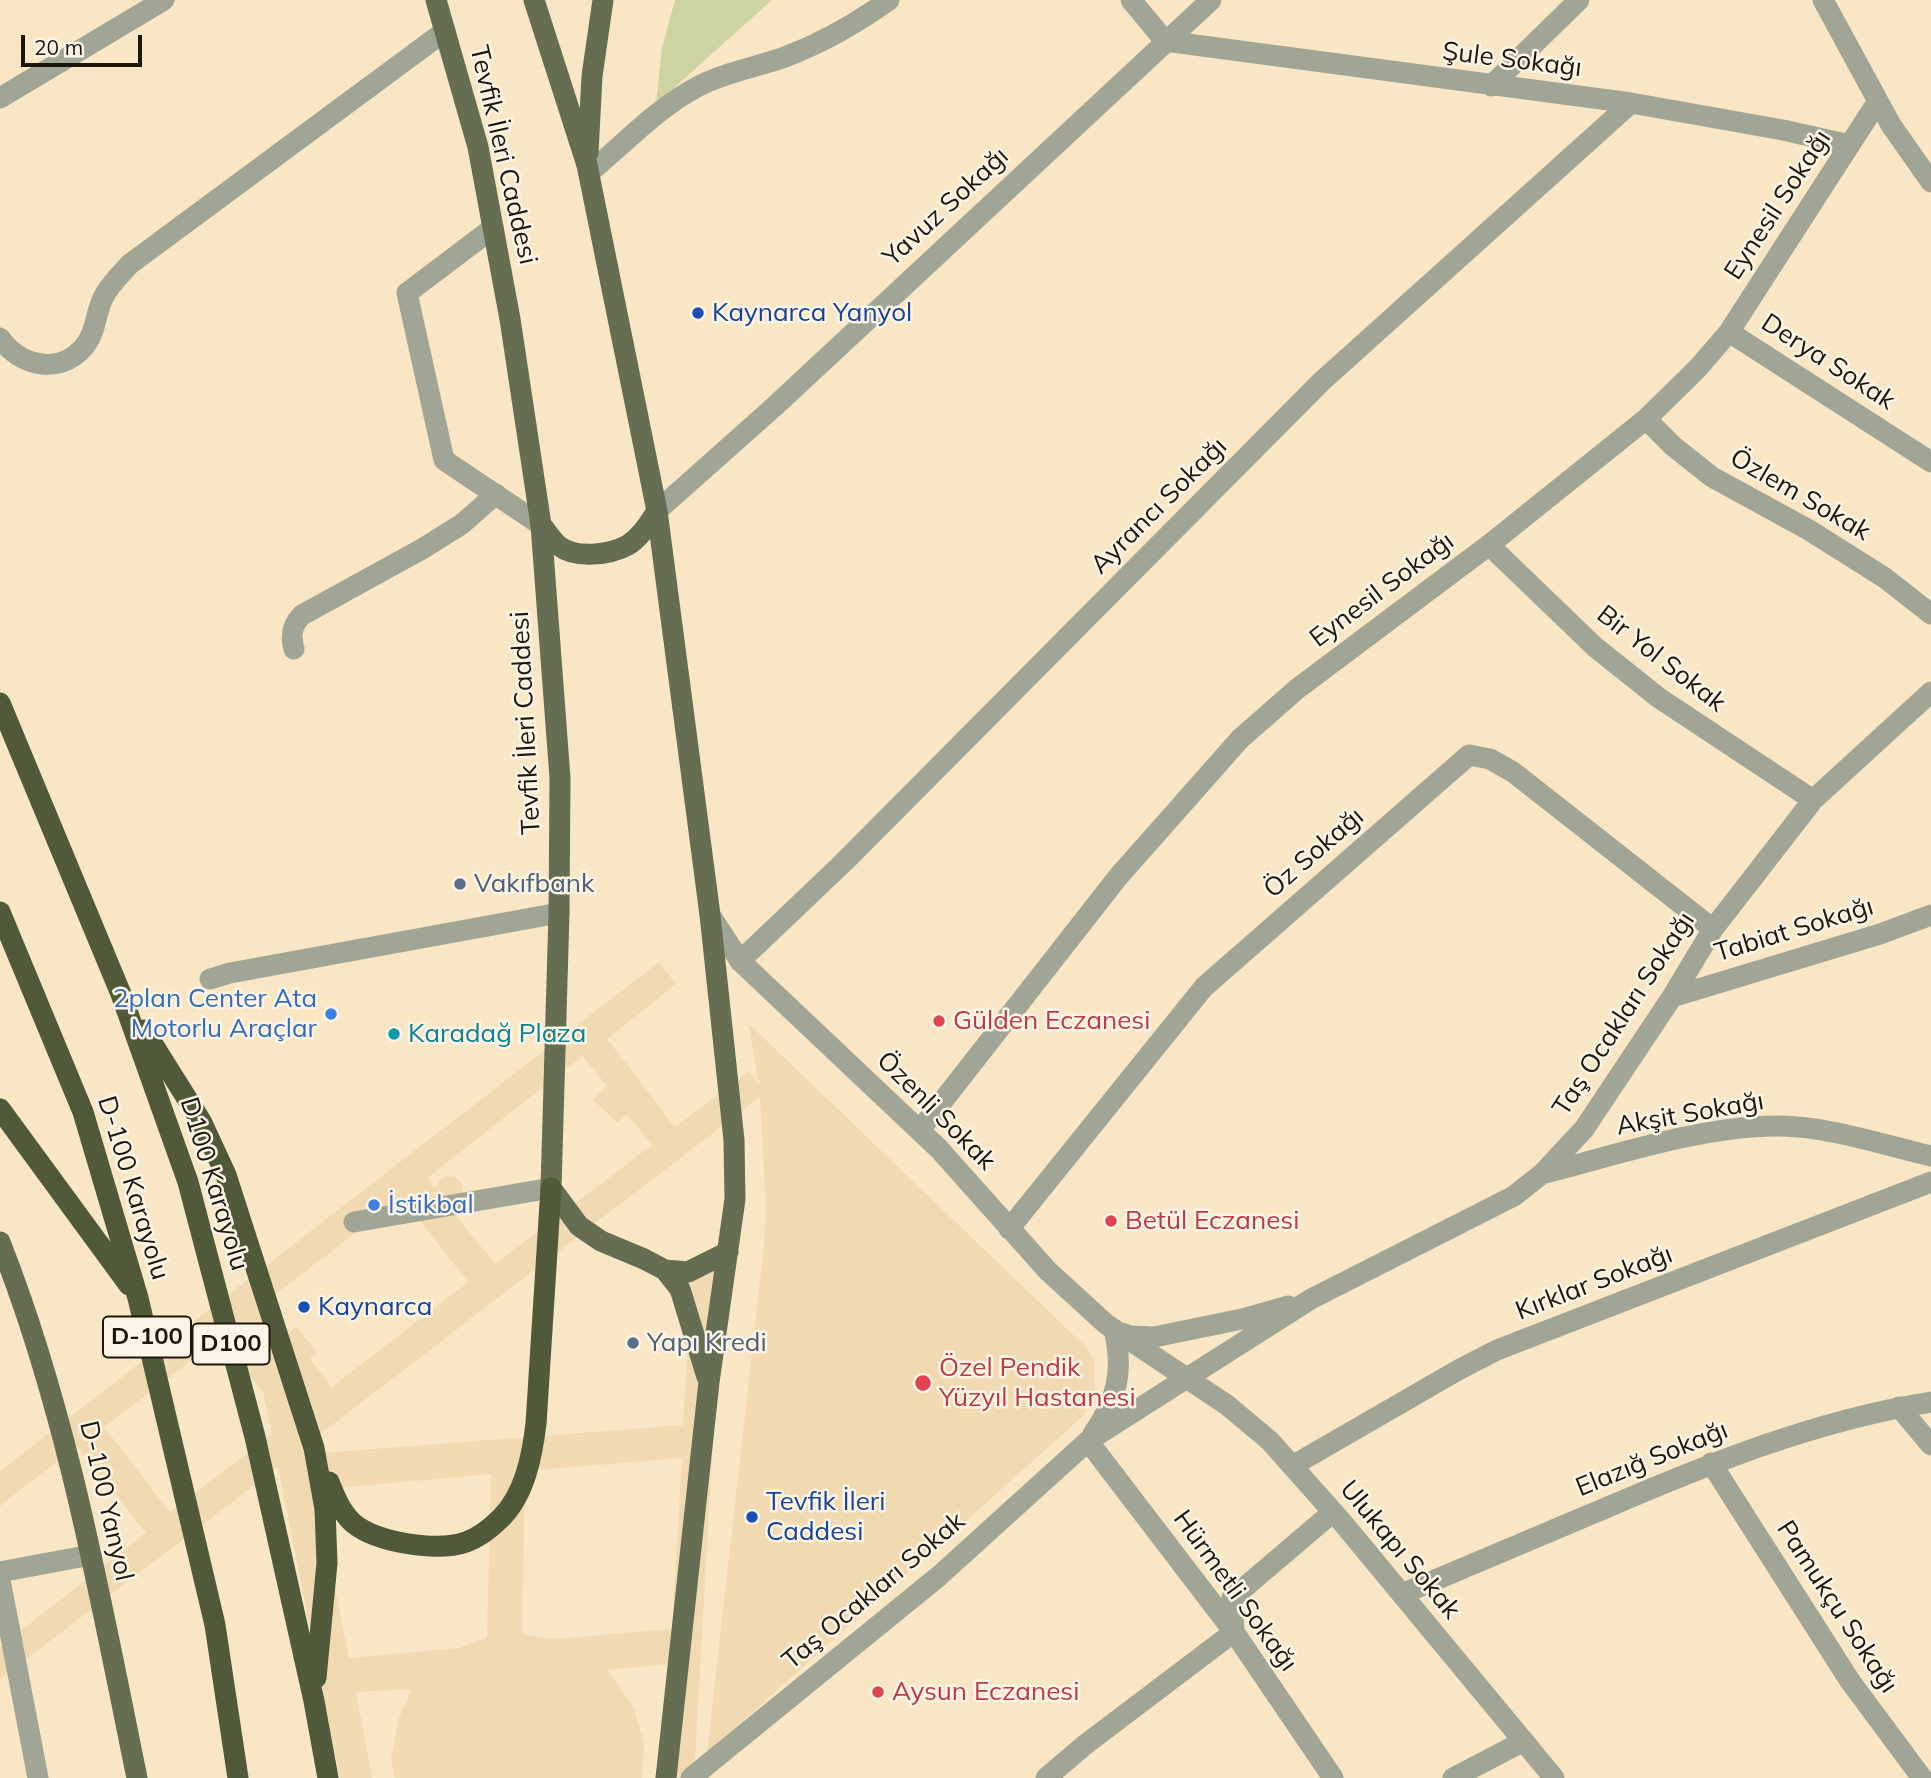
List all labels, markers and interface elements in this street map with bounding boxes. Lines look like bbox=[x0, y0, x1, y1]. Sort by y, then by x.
scale bar bbox=[24, 21, 145, 65]
text: 20 m bbox=[34, 34, 83, 60]
street label: Şule Sokağı bbox=[1441, 36, 1583, 84]
street label: Tevfik İleri Caddesi bbox=[463, 43, 543, 267]
street label: Eynesil Sokağı bbox=[1718, 124, 1838, 286]
street label: Yavuz Sokağı bbox=[877, 141, 1015, 273]
place label: Kaynarca Yanyol bbox=[712, 297, 912, 329]
marker: Kaynarca Yanyol bbox=[690, 305, 706, 321]
street label: Derya Sokak bbox=[1755, 307, 1901, 417]
street label: Ayrancı Sokağı bbox=[1084, 431, 1234, 581]
street label: Özlem Sokak bbox=[1724, 442, 1876, 548]
street label: Eynesil Sokağı bbox=[1304, 526, 1460, 654]
street label: Bir Yol Sokak bbox=[1590, 599, 1732, 719]
street label: Tevfik İleri Caddesi bbox=[505, 611, 547, 835]
street label: Öz Sokağı bbox=[1258, 801, 1370, 905]
place label: Vakıfbank bbox=[474, 868, 594, 900]
marker: Vakıfbank bbox=[452, 876, 468, 892]
street label: Tabiat Sokağı bbox=[1711, 891, 1877, 969]
street label: Taş Ocakları Sokağı bbox=[1546, 906, 1702, 1122]
place label: 2plan Center Ata Motorlu Araçlar bbox=[113, 983, 317, 1044]
place label: Gülden Eczanesi bbox=[953, 1005, 1150, 1037]
marker: 2plan Center Ata Motorlu Araçlar bbox=[323, 1006, 339, 1022]
marker: Gülden Eczanesi bbox=[931, 1013, 947, 1029]
place label: Karadağ Plaza bbox=[408, 1018, 586, 1050]
marker: Karadağ Plaza bbox=[386, 1026, 402, 1042]
street label: Özenli Sokak bbox=[870, 1045, 1002, 1177]
street label: Akşit Sokağı bbox=[1614, 1086, 1766, 1142]
street label: D-100 Karayolu bbox=[90, 1092, 176, 1284]
street label: D100 Karayolu bbox=[173, 1094, 255, 1274]
place label: İstikbal bbox=[388, 1189, 474, 1221]
marker: İstikbal bbox=[366, 1197, 382, 1213]
place label: Betül Eczanesi bbox=[1125, 1205, 1299, 1237]
marker: Betül Eczanesi bbox=[1103, 1213, 1119, 1229]
street label: Kırklar Sokağı bbox=[1511, 1239, 1677, 1327]
place label: Kaynarca bbox=[318, 1291, 432, 1323]
marker: Kaynarca bbox=[296, 1299, 312, 1315]
road number: D-100 bbox=[103, 1316, 191, 1358]
road number: D100 bbox=[192, 1324, 270, 1364]
place label: Yapı Kredi bbox=[647, 1327, 767, 1359]
marker: Yapı Kredi bbox=[625, 1335, 641, 1351]
place label: Özel Pendik Yüzyıl Hastanesi bbox=[939, 1352, 1136, 1414]
marker: Özel Pendik Yüzyıl Hastanesi bbox=[913, 1373, 933, 1393]
street label: Elazığ Sokağı bbox=[1572, 1414, 1732, 1504]
street label: D-100 Yanyol bbox=[72, 1418, 140, 1584]
street label: Ulukapı Sokak bbox=[1333, 1475, 1467, 1625]
place label: Tevfik İleri Caddesi bbox=[766, 1486, 885, 1548]
street label: Hürmetli Sokağı bbox=[1166, 1504, 1304, 1678]
street label: Taş Ocakları Sokak bbox=[777, 1506, 971, 1676]
marker: Tevfik İleri Caddesi bbox=[744, 1509, 760, 1525]
street label: Pamukçu Sokağı bbox=[1770, 1515, 1904, 1699]
place label: Aysun Eczanesi bbox=[892, 1676, 1079, 1708]
marker: Aysun Eczanesi bbox=[870, 1684, 886, 1700]

